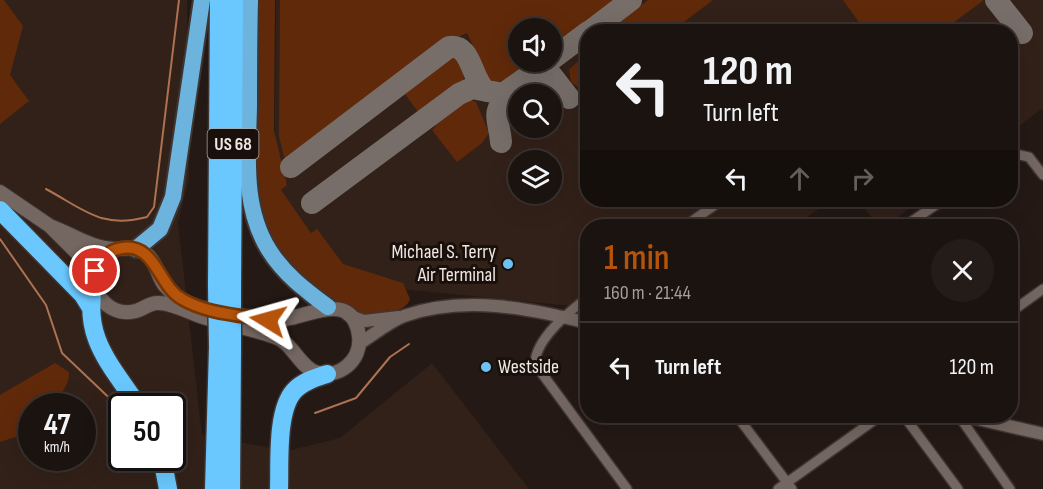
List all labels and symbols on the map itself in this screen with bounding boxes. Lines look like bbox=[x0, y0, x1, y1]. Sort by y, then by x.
road number: US 68 bbox=[208, 129, 258, 159]
place label: Michael S. Terry Air Terminal bbox=[391, 240, 496, 287]
pin bbox=[69, 245, 120, 296]
marker: Michael S. Terry Air Terminal bbox=[501, 257, 515, 271]
position arrow bbox=[236, 288, 300, 352]
place label: Westside bbox=[498, 355, 559, 379]
marker: Westside bbox=[479, 360, 493, 374]
speed limit sign: 50 bbox=[108, 393, 186, 471]

